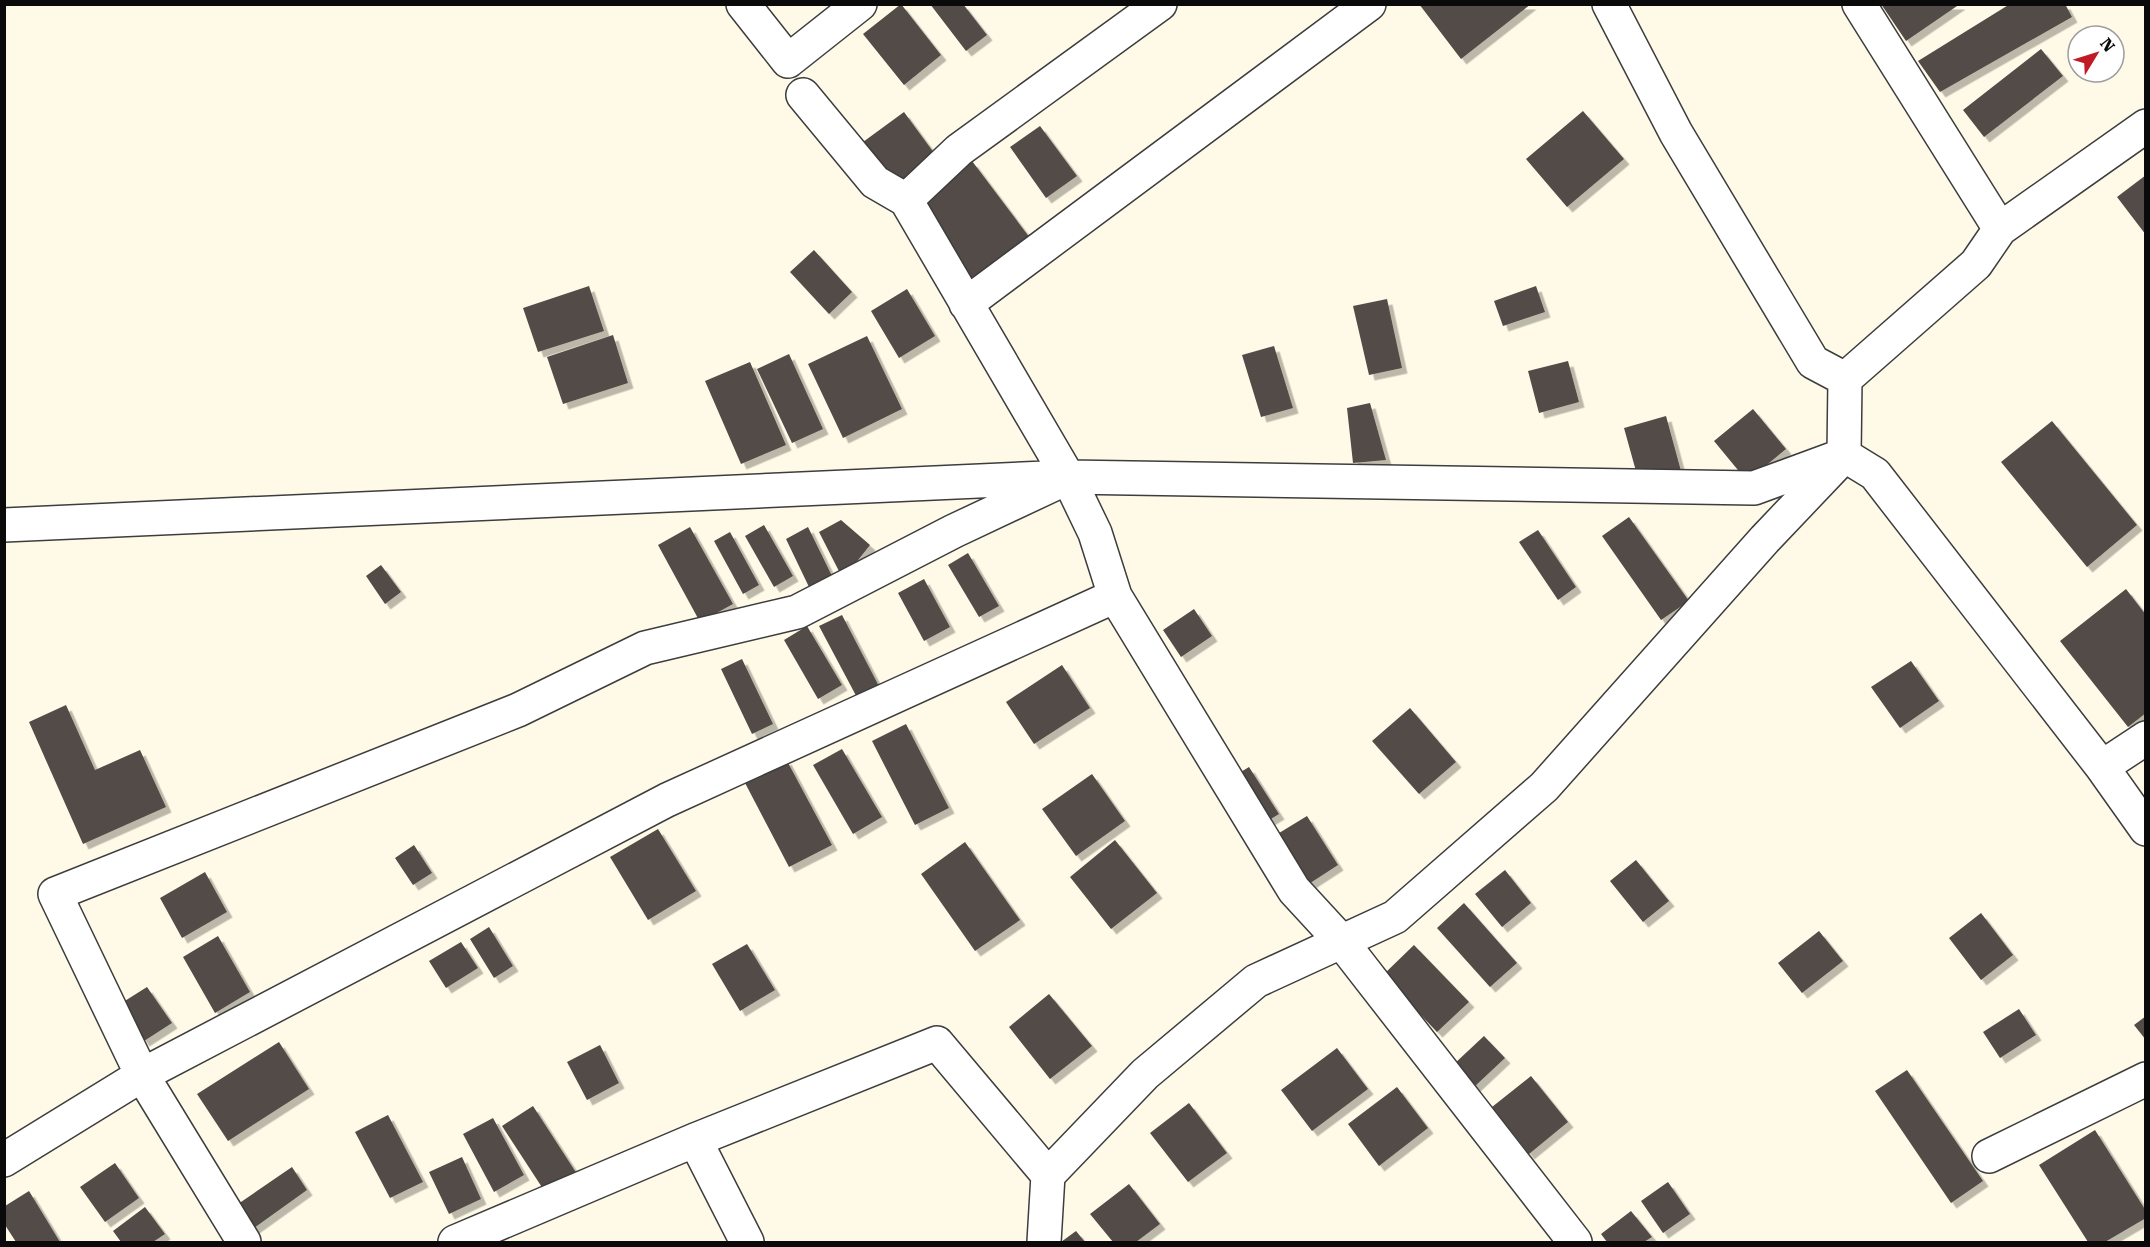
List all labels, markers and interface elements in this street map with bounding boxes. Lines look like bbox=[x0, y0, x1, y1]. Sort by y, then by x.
north arrow bbox=[2066, 24, 2126, 84]
text: N bbox=[2096, 34, 2119, 56]

